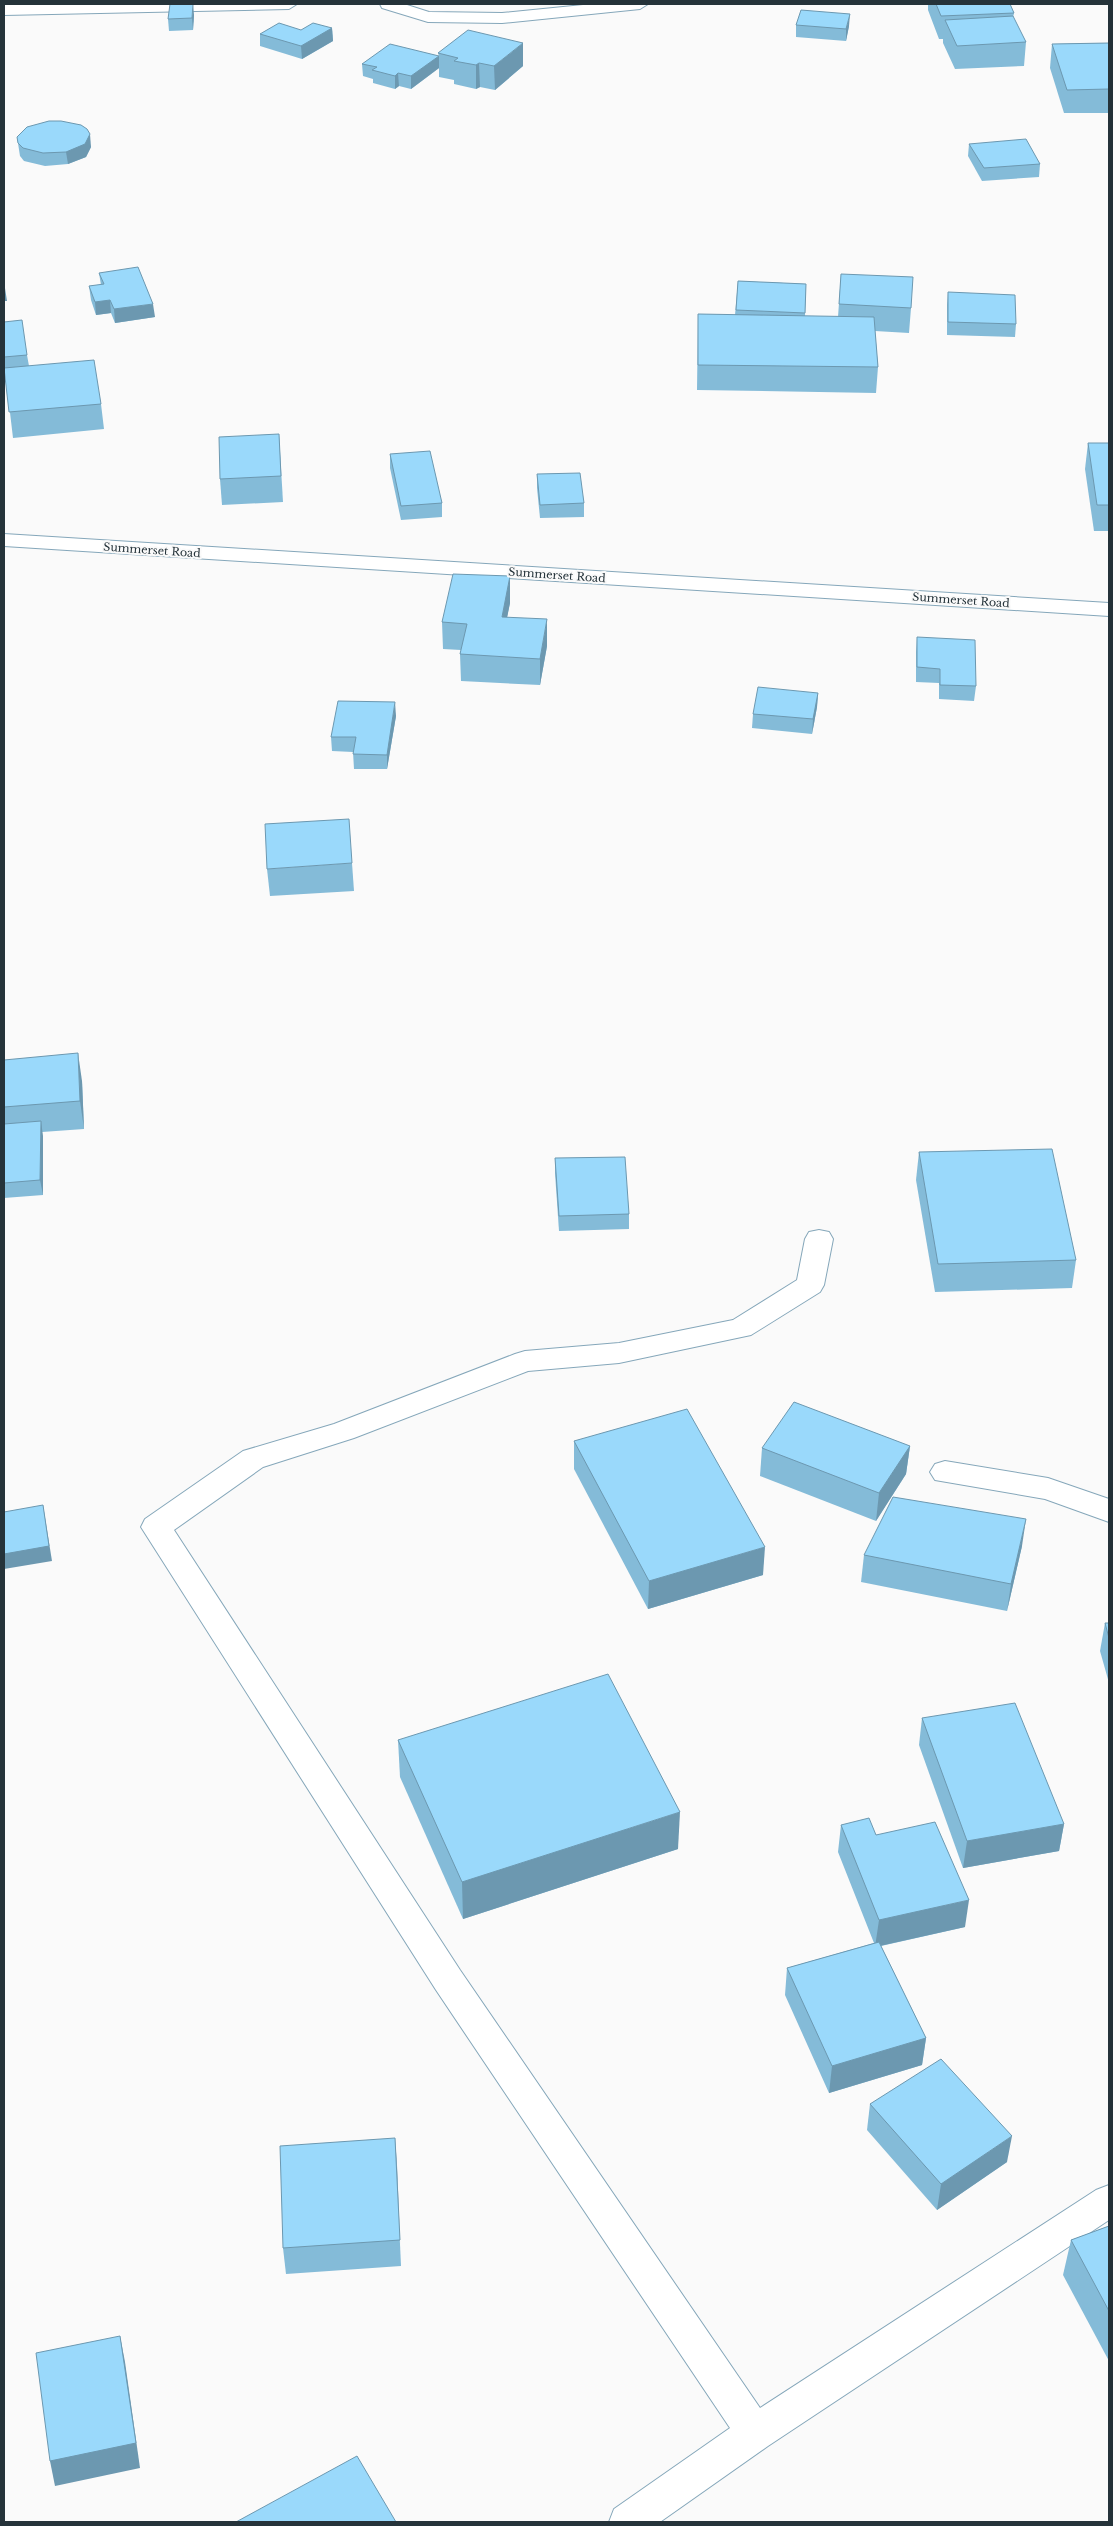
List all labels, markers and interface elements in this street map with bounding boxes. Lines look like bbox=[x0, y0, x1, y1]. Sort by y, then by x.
street label: Summerset Road bbox=[103, 540, 202, 560]
street label: Summerset Road bbox=[508, 565, 607, 585]
street label: Summerset Road bbox=[912, 590, 1011, 610]

